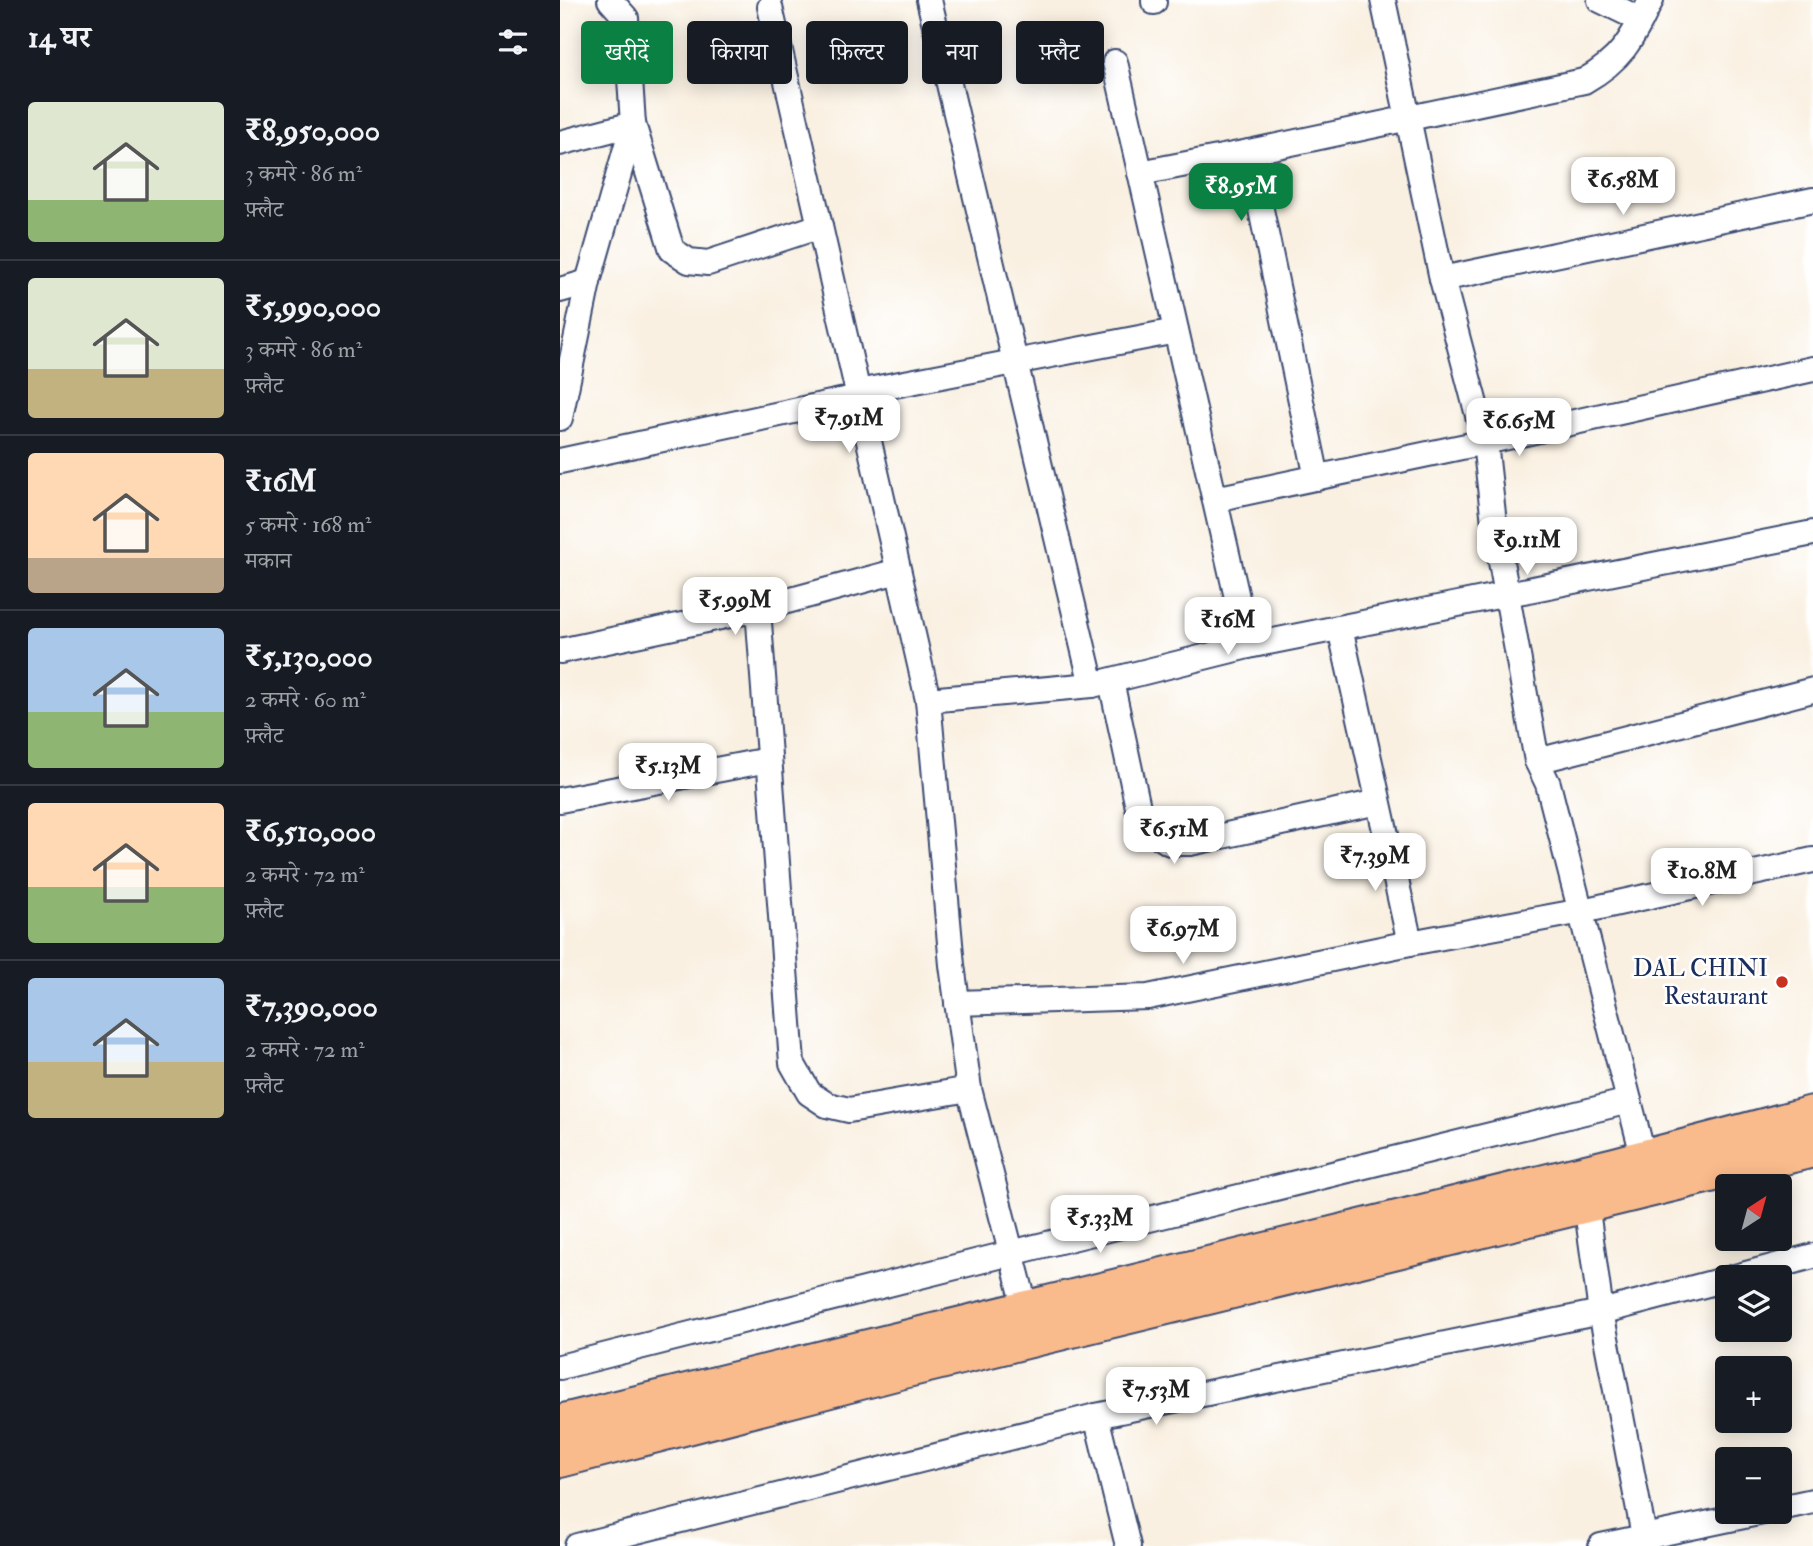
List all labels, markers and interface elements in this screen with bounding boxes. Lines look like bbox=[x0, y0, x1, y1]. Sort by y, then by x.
text: 14 घर bbox=[28, 19, 91, 56]
chip: खरीदें bbox=[581, 21, 673, 84]
chip: किराया bbox=[687, 21, 792, 84]
chip: फ़िल्टर bbox=[806, 21, 908, 84]
chip: नया bbox=[922, 21, 1002, 84]
chip: फ़्लैट bbox=[1016, 21, 1104, 84]
icon: filters bbox=[494, 23, 532, 61]
text: ₹8,950,000 bbox=[245, 112, 380, 149]
icon: home bbox=[84, 130, 168, 214]
pin: ₹6.58M bbox=[1566, 158, 1680, 217]
text: 3 कमरे · 86 m² bbox=[245, 159, 362, 188]
pin: ₹8.95M bbox=[1184, 164, 1298, 223]
text: ₹6.58M bbox=[1587, 165, 1659, 194]
text: ₹8.95M bbox=[1205, 171, 1277, 200]
text: फ़्लैट bbox=[245, 195, 283, 224]
text: ₹5,990,000 bbox=[245, 288, 381, 325]
icon: home bbox=[84, 306, 168, 390]
text: 3 कमरे · 86 m² bbox=[245, 335, 362, 364]
text: फ़्लैट bbox=[245, 371, 283, 400]
pin: ₹7.91M bbox=[792, 396, 906, 455]
pin: ₹6.65M bbox=[1462, 398, 1576, 458]
text: ₹7.91M bbox=[814, 403, 884, 432]
text: ₹6.65M bbox=[1483, 406, 1556, 435]
text: ₹16M bbox=[245, 463, 317, 500]
icon: home bbox=[84, 481, 168, 565]
text: 5 कमरे · 168 m² bbox=[245, 510, 372, 539]
pin: ₹9.11M bbox=[1470, 518, 1584, 577]
text: ₹9.11M bbox=[1493, 525, 1561, 554]
text: मकान bbox=[245, 546, 292, 575]
pin: ₹5.99M bbox=[678, 578, 792, 637]
text: ₹5.99M bbox=[699, 585, 772, 614]
pin: ₹16M bbox=[1187, 598, 1269, 657]
text: ₹16M bbox=[1201, 605, 1255, 634]
text: ₹5,130,000 bbox=[245, 638, 373, 675]
icon: home bbox=[84, 656, 168, 740]
text: 2 कमरे · 60 m² bbox=[245, 685, 366, 714]
text: फ़्लैट bbox=[245, 721, 283, 750]
pin: ₹5.13M bbox=[611, 744, 725, 803]
text: ₹5.13M bbox=[635, 751, 701, 780]
pin: ₹6.51M bbox=[1117, 806, 1231, 866]
text: ₹6,510,000 bbox=[245, 813, 376, 850]
text: ₹6.51M bbox=[1139, 814, 1209, 843]
icon: home bbox=[84, 831, 168, 915]
pin: ₹7.39M bbox=[1318, 834, 1432, 893]
text: ₹7.39M bbox=[1340, 841, 1410, 870]
pin: ₹10.8M bbox=[1645, 848, 1759, 908]
text: ₹10.8M bbox=[1667, 856, 1737, 885]
text: 2 कमरे · 72 m² bbox=[245, 860, 365, 889]
text: फ़्लैट bbox=[245, 896, 283, 925]
pin: ₹6.97M bbox=[1126, 906, 1240, 966]
text: ₹6.97M bbox=[1146, 914, 1220, 943]
place label: DAL CHINI Restaurant bbox=[1633, 953, 1768, 1012]
marker: DAL CHINI Restaurant bbox=[1774, 974, 1790, 990]
text: ₹7,390,000 bbox=[245, 988, 378, 1025]
icon: home bbox=[84, 1006, 168, 1090]
text: 2 कमरे · 72 m² bbox=[245, 1035, 365, 1064]
text: फ़्लैट bbox=[245, 1071, 283, 1100]
north arrow bbox=[1715, 1174, 1792, 1251]
map controls bbox=[1715, 1174, 1792, 1524]
pin: ₹5.33M bbox=[1043, 1196, 1157, 1255]
text: ₹5.33M bbox=[1066, 1203, 1134, 1232]
button: layers bbox=[1715, 1265, 1792, 1342]
button: + bbox=[1715, 1356, 1792, 1433]
pin: ₹7.53M bbox=[1099, 1368, 1213, 1427]
text: ₹7.53M bbox=[1122, 1375, 1190, 1404]
button: − bbox=[1715, 1447, 1792, 1524]

